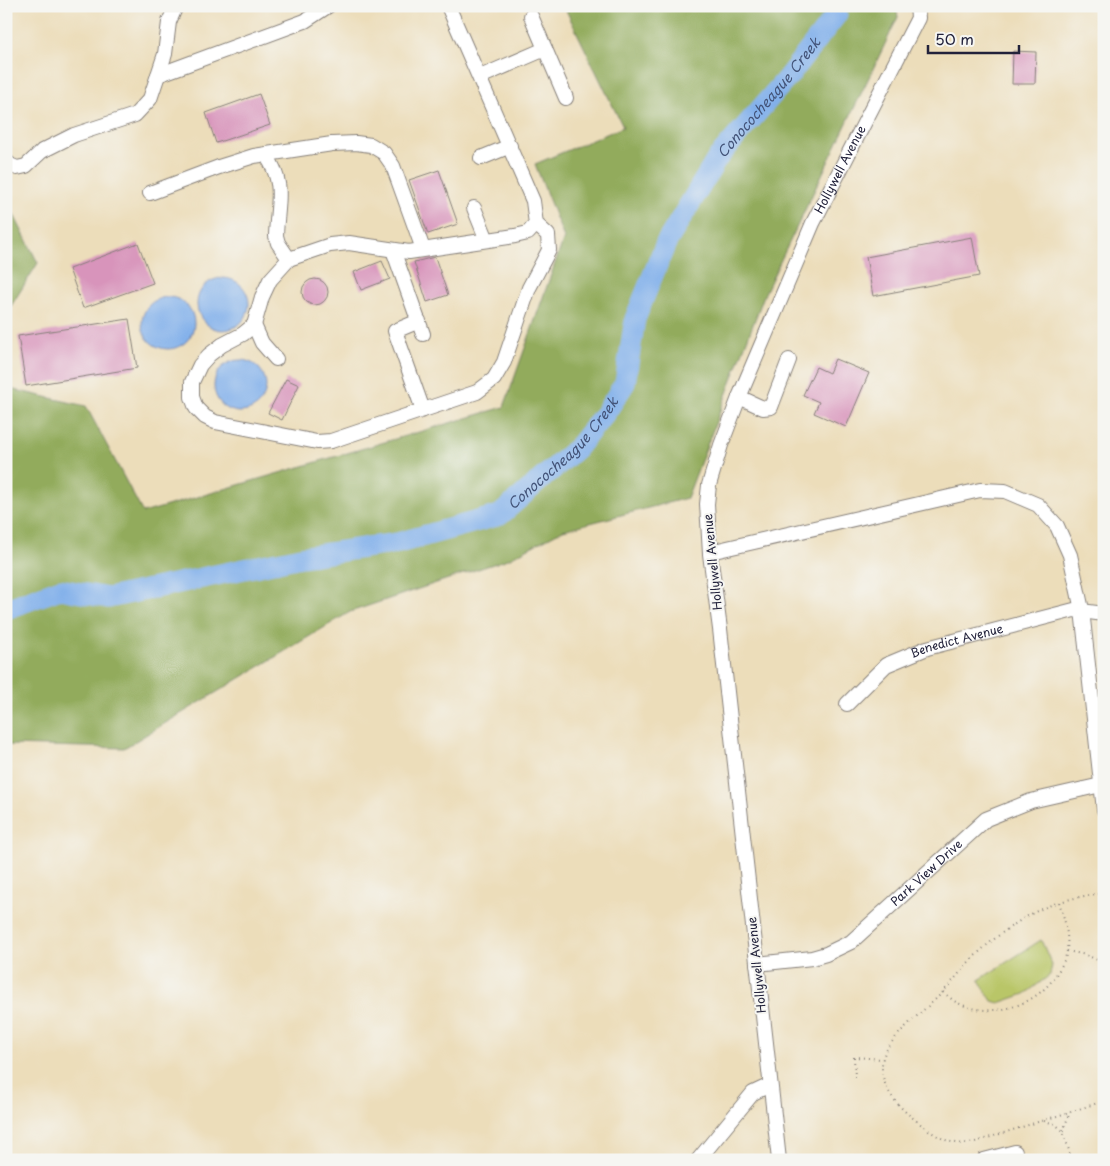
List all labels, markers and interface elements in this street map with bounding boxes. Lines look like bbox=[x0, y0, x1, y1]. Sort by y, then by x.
scale bar bbox=[928, 22, 1019, 54]
text: 50 m bbox=[935, 27, 974, 50]
water label: Conococheague Creek bbox=[712, 31, 826, 162]
street label: Hollywell Avenue bbox=[809, 122, 870, 217]
water label: Conococheague Creek bbox=[502, 391, 624, 514]
street label: Hollywell Avenue bbox=[698, 513, 726, 611]
street label: Benedict Avenue bbox=[907, 619, 1005, 662]
street label: Park View Drive bbox=[886, 835, 966, 910]
street label: Hollywell Avenue bbox=[742, 916, 770, 1014]

